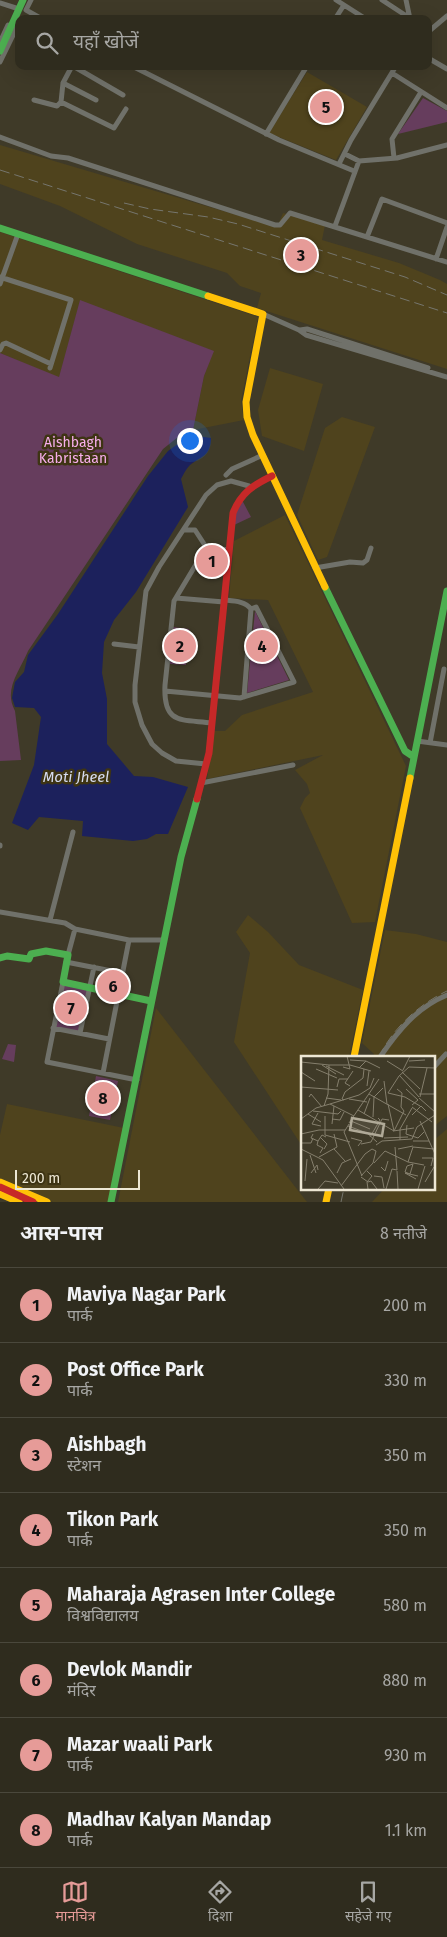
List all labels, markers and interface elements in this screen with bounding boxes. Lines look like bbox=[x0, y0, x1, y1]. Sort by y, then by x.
search box bbox=[15, 15, 432, 70]
icon: search bbox=[33, 29, 61, 57]
text: यहाँ खोजें bbox=[73, 30, 139, 53]
pin: 5 bbox=[310, 88, 342, 126]
pin: 3 bbox=[285, 236, 317, 274]
your location bbox=[177, 428, 203, 454]
park label: Aishbagh Kabristaan bbox=[39, 434, 107, 467]
pin: 1 bbox=[196, 542, 228, 580]
pin: 2 bbox=[164, 627, 196, 665]
pin: 4 bbox=[246, 627, 278, 665]
water label: Moti Jheel bbox=[43, 768, 109, 786]
pin: 6 bbox=[97, 967, 129, 1005]
pin: 7 bbox=[55, 989, 87, 1027]
inset map bbox=[301, 1056, 434, 1190]
pin: 8 bbox=[87, 1079, 119, 1117]
scale bar bbox=[15, 1167, 140, 1190]
text: 200 m bbox=[22, 1170, 60, 1187]
text: आस-पास bbox=[20, 1220, 103, 1246]
text: 8 नतीजे bbox=[380, 1224, 427, 1243]
text: Maviya Nagar Park bbox=[67, 1283, 226, 1306]
text: 1 bbox=[32, 1296, 40, 1315]
text: 200 m bbox=[383, 1296, 427, 1315]
text: पार्क bbox=[67, 1306, 93, 1325]
text: Post Office Park bbox=[67, 1358, 204, 1381]
text: 2 bbox=[32, 1371, 40, 1390]
text: 330 m bbox=[384, 1371, 427, 1390]
text: पार्क bbox=[67, 1381, 93, 1400]
text: Aishbagh bbox=[67, 1433, 147, 1456]
text: 3 bbox=[32, 1446, 40, 1465]
text: 350 m bbox=[384, 1446, 427, 1465]
text: स्टेशन bbox=[67, 1456, 101, 1475]
text: Tikon Park bbox=[67, 1508, 158, 1531]
text: 4 bbox=[31, 1521, 41, 1540]
text: 350 m bbox=[384, 1521, 427, 1540]
text: पार्क bbox=[67, 1531, 93, 1550]
text: Maharaja Agrasen Inter College bbox=[67, 1583, 335, 1606]
text: 5 bbox=[32, 1596, 40, 1615]
text: 580 m bbox=[383, 1596, 427, 1615]
text: विश्वविद्यालय bbox=[67, 1606, 138, 1625]
text: Devlok Mandir bbox=[67, 1658, 192, 1681]
text: 6 bbox=[31, 1671, 41, 1690]
text: 880 m bbox=[382, 1671, 427, 1690]
text: मंदिर bbox=[67, 1681, 96, 1700]
text: Mazar waali Park bbox=[67, 1733, 212, 1756]
text: 7 bbox=[32, 1746, 40, 1765]
text: 930 m bbox=[384, 1746, 427, 1765]
text: पार्क bbox=[67, 1756, 93, 1775]
text: Madhav Kalyan Mandap bbox=[67, 1808, 271, 1831]
text: 8 bbox=[31, 1821, 41, 1840]
text: 1.1 km bbox=[385, 1821, 427, 1840]
text: पार्क bbox=[67, 1831, 93, 1850]
tab: मानचित्र bbox=[55, 1878, 95, 1927]
tab: दिशा bbox=[206, 1878, 234, 1927]
tab: सहेजे गए bbox=[345, 1878, 392, 1927]

